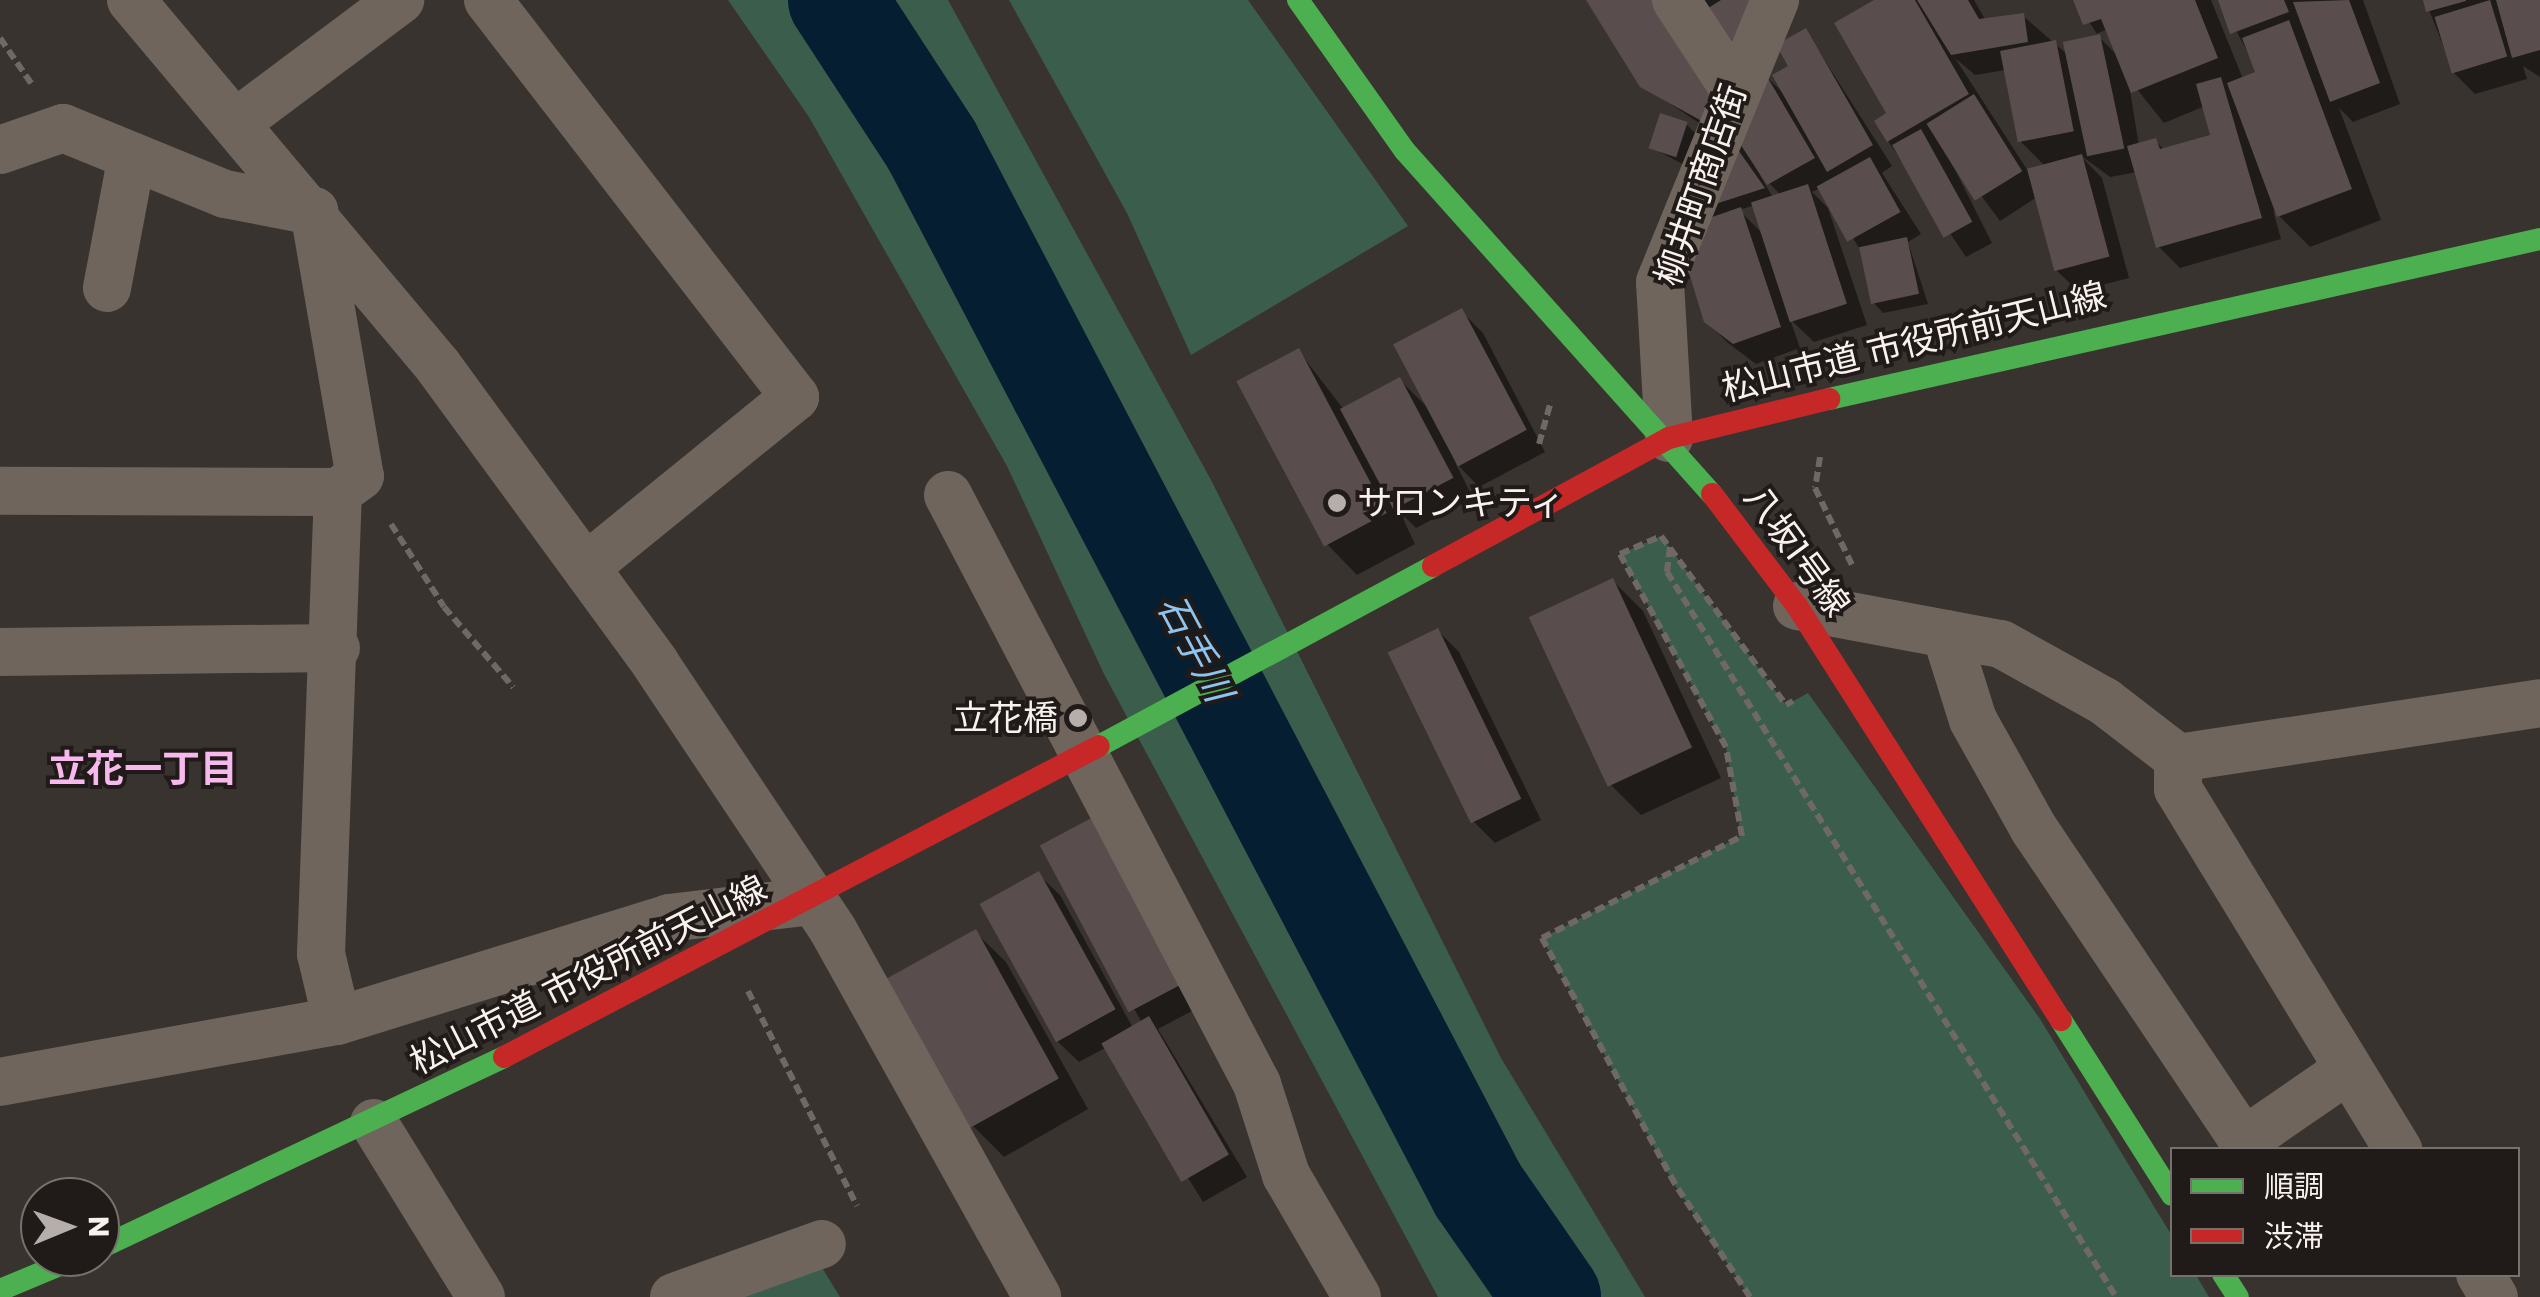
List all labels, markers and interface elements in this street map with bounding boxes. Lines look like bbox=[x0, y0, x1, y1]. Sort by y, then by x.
street label: 柳井町商店街 bbox=[1647, 79, 1755, 291]
street label: 松山市道 市役所前天山線 bbox=[1718, 274, 2110, 410]
street label: 八坂1号線 bbox=[1736, 477, 1858, 625]
place label: サロンキティ bbox=[1357, 482, 1567, 524]
marker: サロンキティ bbox=[1326, 492, 1348, 514]
water label: 石手川 bbox=[1148, 587, 1242, 709]
place label: 立花橋 bbox=[953, 697, 1058, 739]
marker: 立花橋 bbox=[1067, 707, 1089, 729]
district label: 立花一丁目 bbox=[48, 746, 238, 792]
street label: 松山市道 市役所前天山線 bbox=[403, 867, 773, 1083]
legend bbox=[2170, 1147, 2520, 1277]
text: 順調 bbox=[2264, 1165, 2324, 1208]
north arrow bbox=[20, 1177, 120, 1277]
text: 渋滞 bbox=[2264, 1215, 2324, 1258]
text: N bbox=[79, 1216, 118, 1237]

